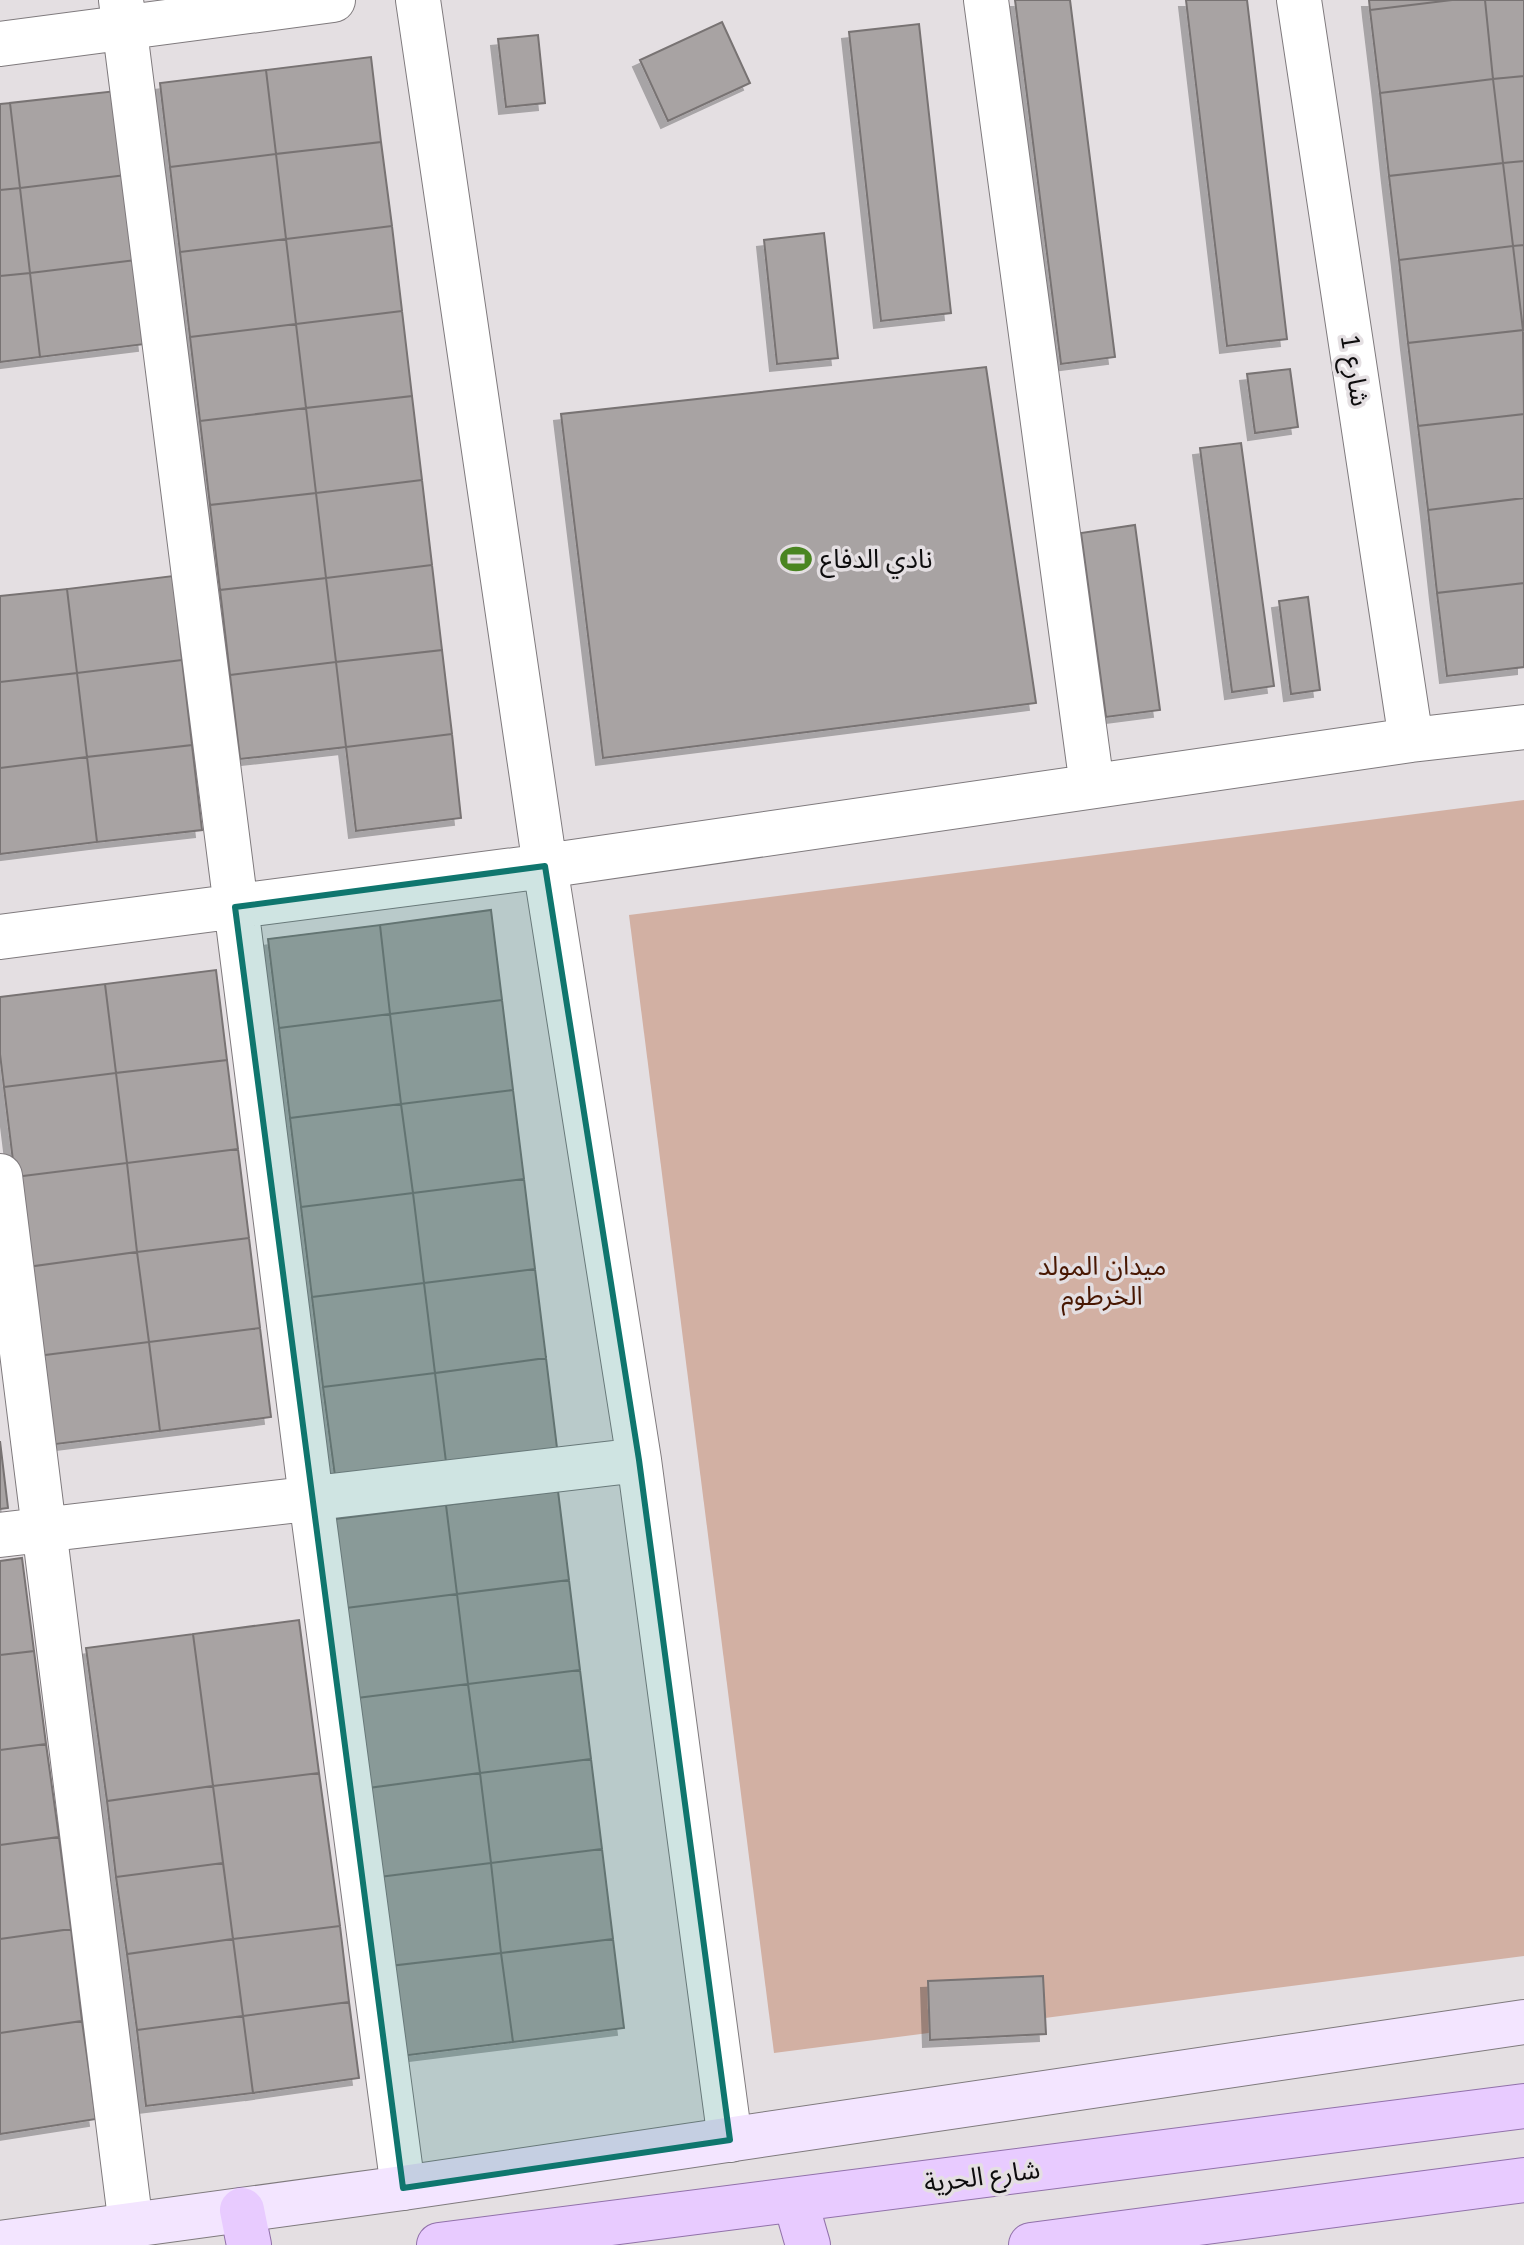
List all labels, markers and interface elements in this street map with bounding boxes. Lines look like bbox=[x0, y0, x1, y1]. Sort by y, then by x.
street label: شارع 1 bbox=[1331, 331, 1377, 409]
sports icon: نادي الدفاع bbox=[779, 542, 813, 576]
place label: نادي الدفاع bbox=[820, 542, 933, 579]
park label: ميدان المولد الخرطوم bbox=[1038, 1249, 1166, 1316]
street label: شارع الحرية bbox=[922, 2152, 1042, 2202]

